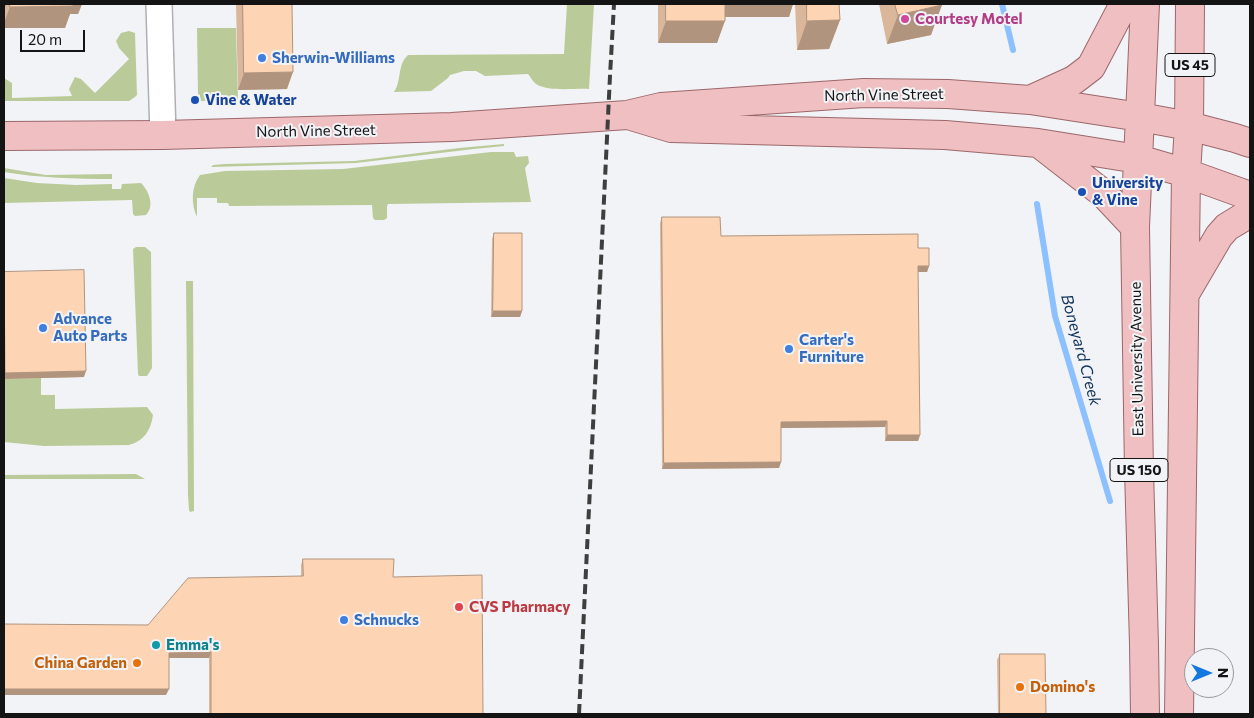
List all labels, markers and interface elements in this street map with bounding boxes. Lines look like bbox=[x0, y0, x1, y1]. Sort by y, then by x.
place label: Courtesy Motel bbox=[915, 10, 1023, 28]
marker: Courtesy Motel bbox=[899, 13, 911, 25]
scale bar bbox=[22, 20, 88, 52]
text: 20 m bbox=[28, 30, 62, 48]
place label: Sherwin-Williams bbox=[272, 49, 395, 67]
marker: Sherwin-Williams bbox=[256, 52, 268, 64]
road number: US 45 bbox=[1165, 54, 1215, 76]
street label: North Vine Street bbox=[824, 85, 944, 105]
place label: Vine & Water bbox=[205, 91, 297, 109]
marker: Vine & Water bbox=[189, 94, 201, 106]
street label: North Vine Street bbox=[256, 121, 376, 141]
place label: University & Vine bbox=[1092, 174, 1163, 209]
marker: University & Vine bbox=[1076, 186, 1088, 198]
street label: East University Avenue bbox=[1127, 282, 1147, 436]
water label: Boneyard Creek bbox=[1057, 292, 1105, 408]
place label: Advance Auto Parts bbox=[53, 310, 127, 345]
marker: Advance Auto Parts bbox=[37, 322, 49, 334]
place label: Carter's Furniture bbox=[799, 331, 864, 366]
marker: Carter's Furniture bbox=[783, 343, 795, 355]
road number: US 150 bbox=[1110, 458, 1168, 482]
place label: CVS Pharmacy bbox=[469, 598, 570, 616]
marker: CVS Pharmacy bbox=[453, 601, 465, 613]
place label: Schnucks bbox=[354, 611, 419, 629]
marker: Schnucks bbox=[338, 614, 350, 626]
place label: Emma's bbox=[166, 636, 219, 654]
marker: Emma's bbox=[150, 639, 162, 651]
north arrow bbox=[1184, 648, 1234, 698]
place label: China Garden bbox=[34, 654, 127, 672]
marker: China Garden bbox=[131, 657, 143, 669]
text: N bbox=[1215, 668, 1232, 678]
place label: Domino's bbox=[1030, 678, 1095, 696]
marker: Domino's bbox=[1014, 681, 1026, 693]

